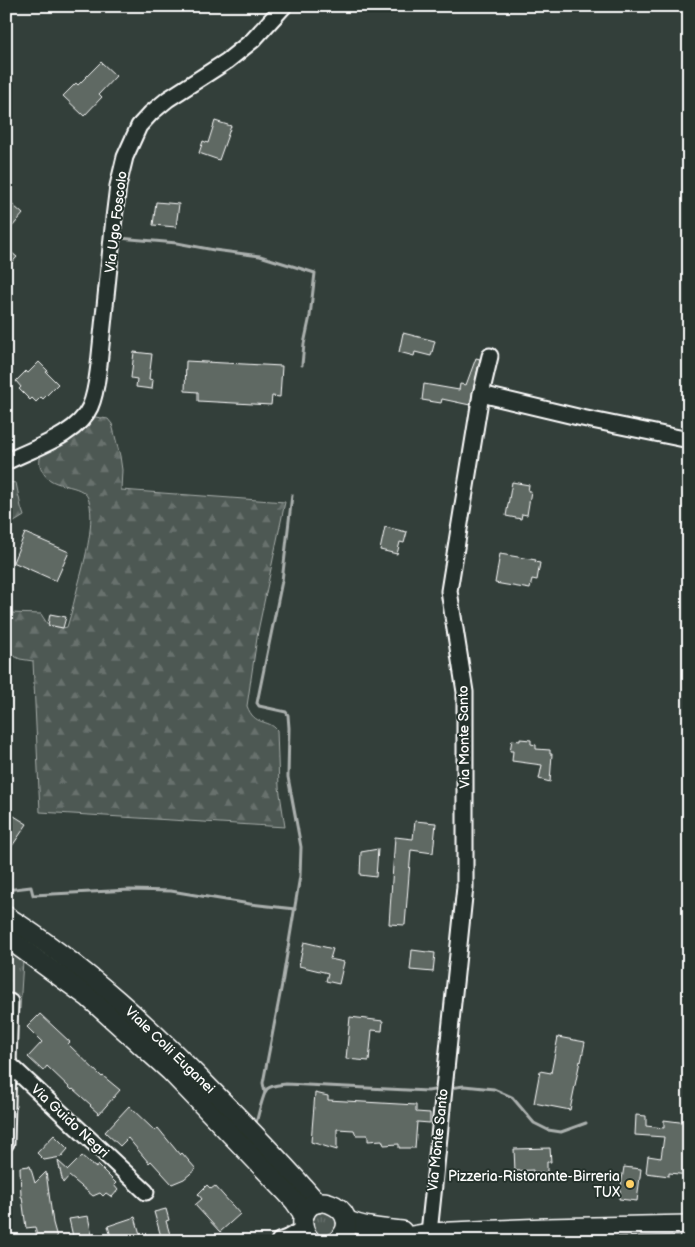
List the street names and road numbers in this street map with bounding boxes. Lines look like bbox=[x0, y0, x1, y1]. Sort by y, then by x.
street label: Via Ugo Foscolo bbox=[101, 170, 131, 274]
street label: Via Monte Santo bbox=[455, 685, 473, 789]
street label: Viale Colli Euganei bbox=[122, 1003, 218, 1097]
street label: Via Guido Negri bbox=[28, 1081, 112, 1161]
street label: Via Monte Santo bbox=[424, 1088, 452, 1192]

